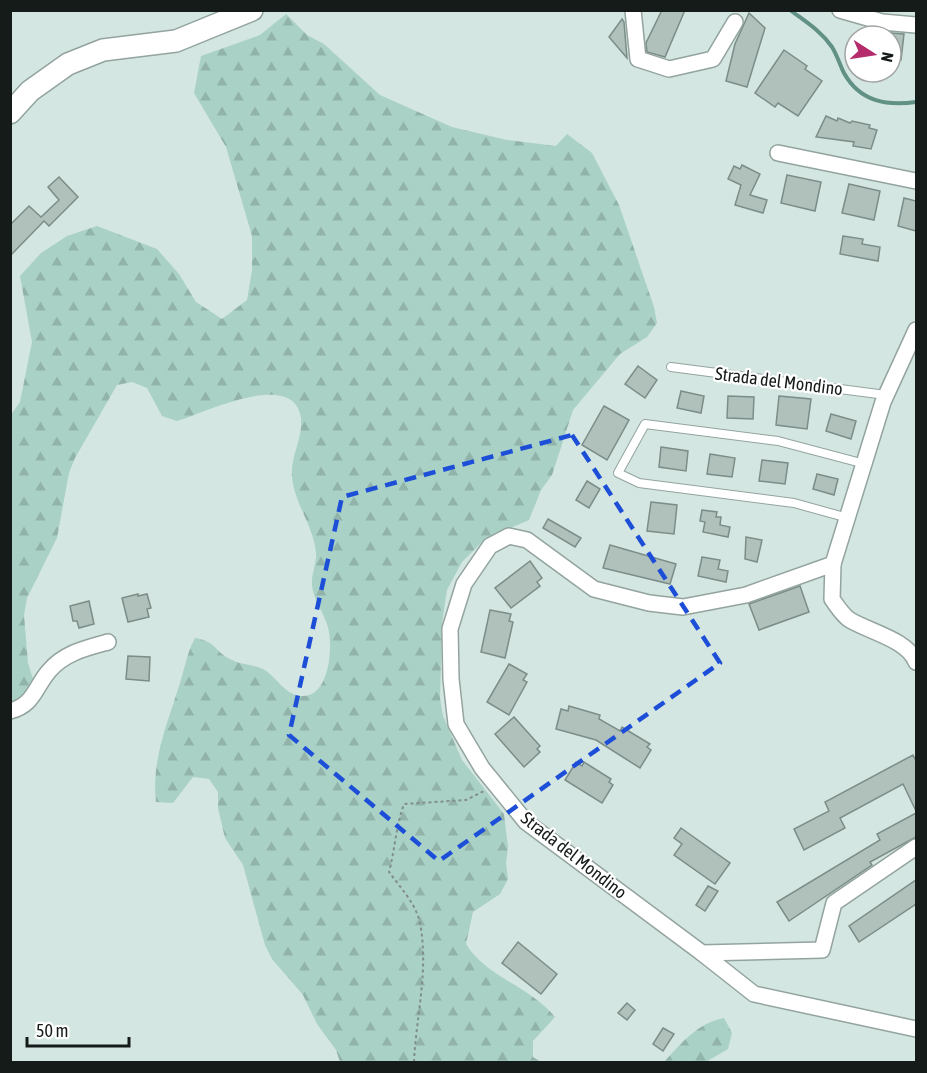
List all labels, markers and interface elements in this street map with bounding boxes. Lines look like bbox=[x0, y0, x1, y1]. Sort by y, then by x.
north arrow bbox=[843, 24, 903, 84]
text: N bbox=[878, 51, 897, 64]
street label: Strada del Mondino bbox=[714, 363, 844, 399]
street label: Strada del Mondino bbox=[517, 807, 631, 903]
scale bar bbox=[27, 1010, 129, 1048]
text: 50 m bbox=[36, 1020, 68, 1041]

